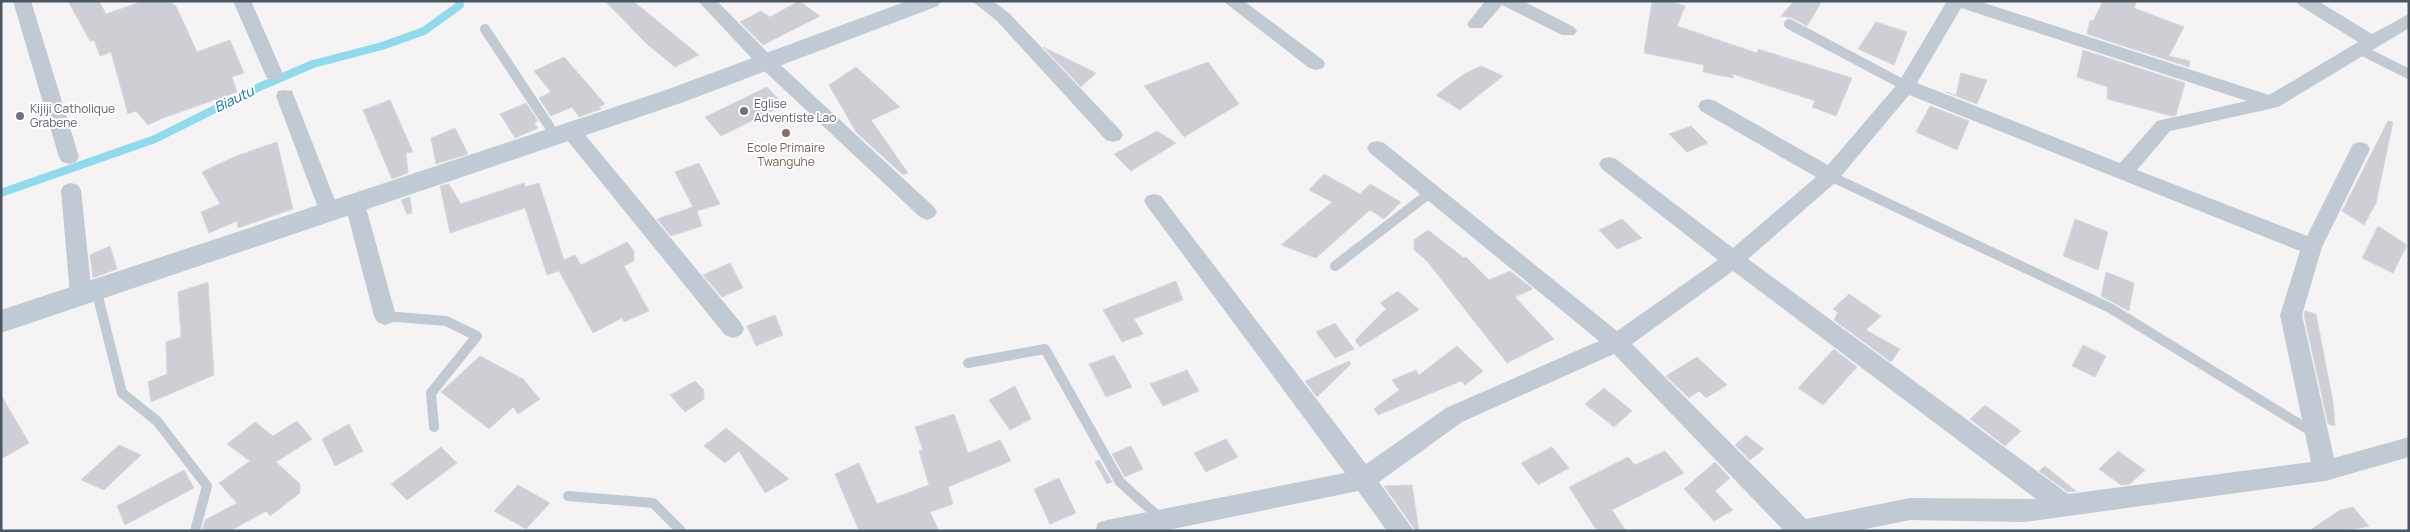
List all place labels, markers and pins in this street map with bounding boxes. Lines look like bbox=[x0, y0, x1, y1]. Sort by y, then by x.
place label: Eglise Adventiste Lao bbox=[754, 95, 836, 126]
place label: Kijiji Catholique Grabene bbox=[30, 100, 115, 131]
marker: Eglise Adventiste Lao bbox=[738, 105, 750, 117]
marker: Kijiji Catholique Grabene bbox=[14, 110, 26, 122]
marker: Ecole Primaire Twanguhe bbox=[780, 127, 792, 139]
place label: Ecole Primaire Twanguhe bbox=[747, 139, 825, 170]

